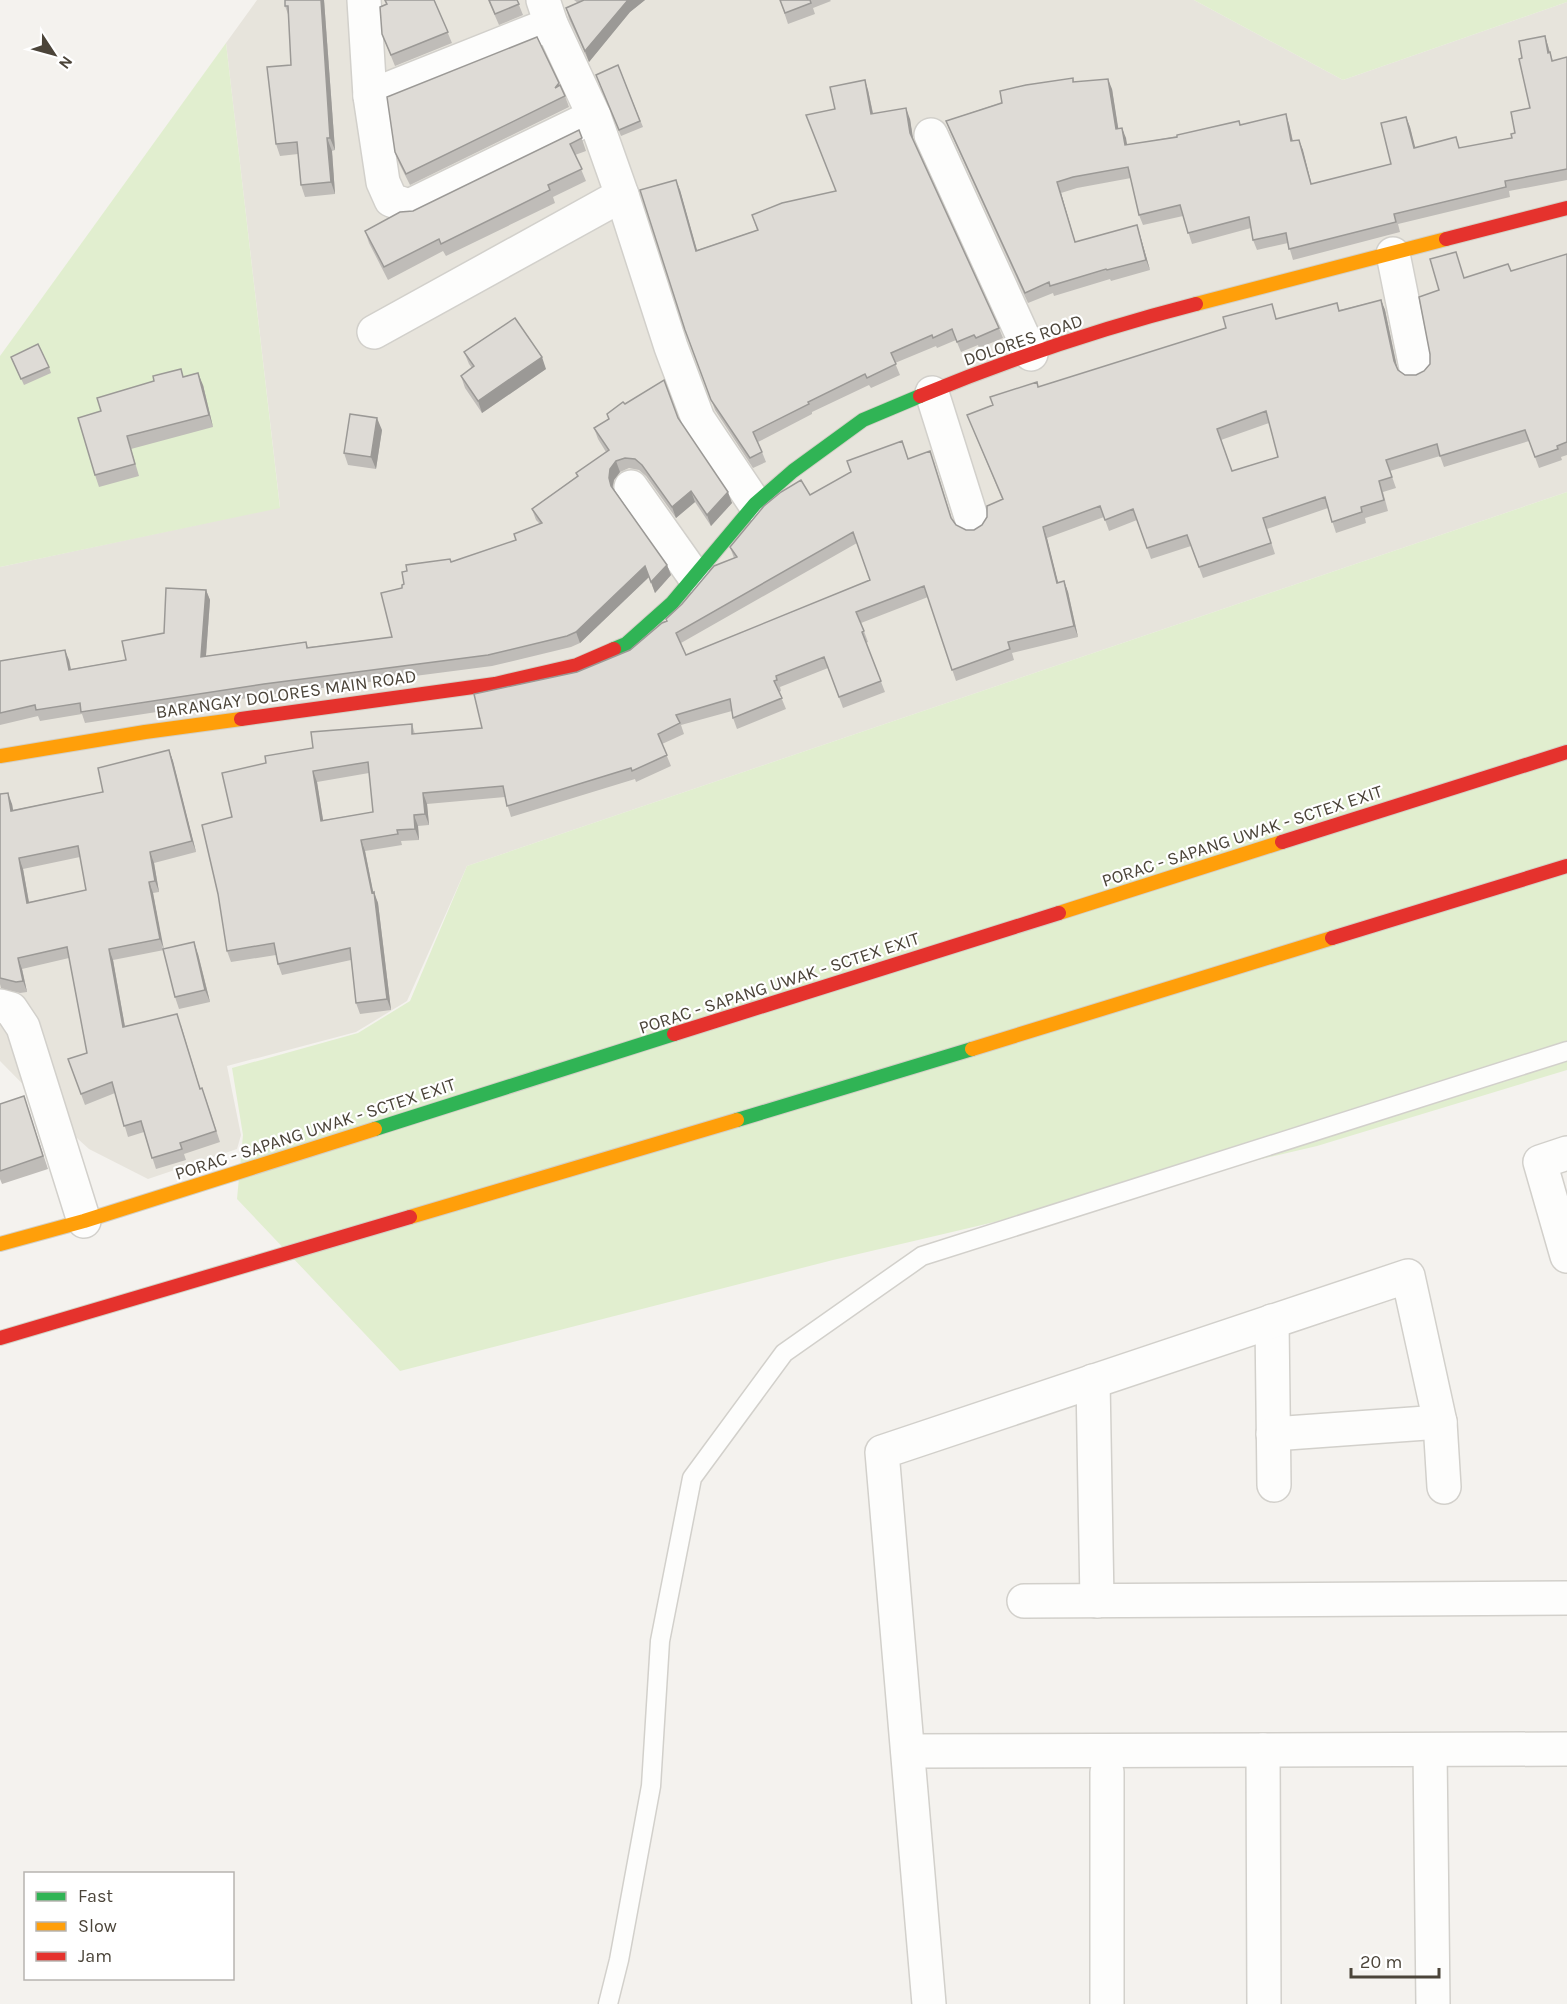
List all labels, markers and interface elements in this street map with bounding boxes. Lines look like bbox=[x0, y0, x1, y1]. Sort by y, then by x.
north arrow bbox=[24, 24, 84, 84]
text: N bbox=[55, 52, 77, 73]
street label: DOLORES ROAD bbox=[960, 309, 1086, 371]
street label: BARANGAY DOLORES MAIN ROAD bbox=[154, 665, 418, 723]
street label: PORAC - SAPANG UWAK - SCTEX EXIT bbox=[1099, 780, 1385, 892]
street label: PORAC - SAPANG UWAK - SCTEX EXIT bbox=[636, 927, 922, 1039]
street label: PORAC - SAPANG UWAK - SCTEX EXIT bbox=[172, 1073, 458, 1185]
legend bbox=[24, 1872, 234, 1980]
text: Fast bbox=[78, 1885, 113, 1907]
text: Slow bbox=[78, 1915, 117, 1937]
scale bar bbox=[1351, 1941, 1440, 1979]
text: Jam bbox=[78, 1945, 112, 1967]
text: 20 m bbox=[1360, 1951, 1402, 1973]

